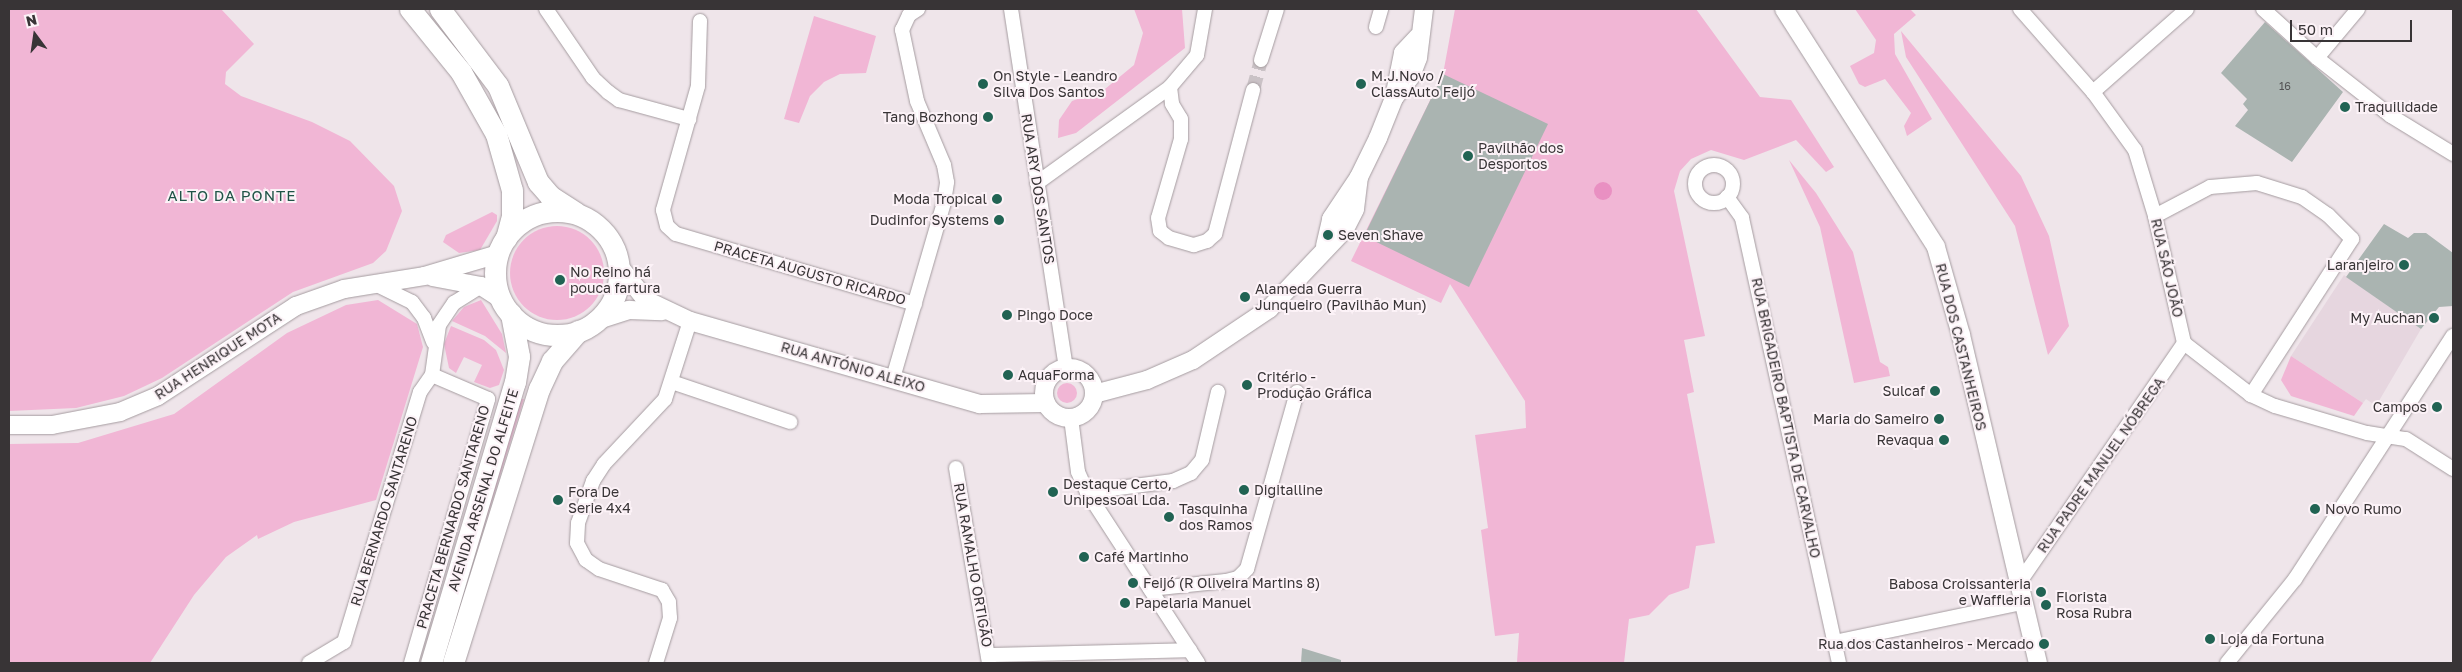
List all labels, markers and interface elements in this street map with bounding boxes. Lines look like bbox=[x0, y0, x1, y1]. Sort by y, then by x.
north arrow bbox=[10, 10, 60, 60]
text: N bbox=[24, 10, 38, 29]
scale bar bbox=[2292, 10, 2414, 42]
text: 50 m bbox=[2298, 20, 2333, 38]
place label: On Style - Leandro Silva Dos Santos bbox=[993, 68, 1117, 100]
place label: M.J.Novo / ClassAuto Feijó bbox=[1371, 68, 1475, 100]
marker: On Style - Leandro Silva Dos Santos bbox=[977, 78, 989, 90]
marker: M.J.Novo / ClassAuto Feijó bbox=[1355, 78, 1367, 90]
house number: 16 bbox=[2279, 79, 2291, 93]
place label: Traquilidade bbox=[2355, 99, 2438, 115]
marker: Traquilidade bbox=[2339, 101, 2351, 113]
place label: Tang Bozhong bbox=[883, 109, 978, 125]
marker: Tang Bozhong bbox=[982, 111, 994, 123]
street label: RUA ARY DOS SANTOS bbox=[1018, 113, 1058, 265]
place label: Pavilhão dos Desportos bbox=[1478, 140, 1564, 172]
marker: Pavilhão dos Desportos bbox=[1462, 150, 1474, 162]
district label: ALTO DA PONTE bbox=[166, 187, 298, 205]
place label: Moda Tropical bbox=[893, 191, 987, 207]
marker: Moda Tropical bbox=[991, 193, 1003, 205]
place label: Dudinfor Systems bbox=[870, 212, 989, 228]
marker: Dudinfor Systems bbox=[993, 214, 1005, 226]
street label: RUA SÃO JOÃO bbox=[2147, 217, 2187, 319]
place label: Seven Shave bbox=[1338, 227, 1423, 243]
marker: Seven Shave bbox=[1322, 229, 1334, 241]
street label: PRACETA AUGUSTO RICARDO bbox=[712, 238, 908, 308]
place label: Laranjeiro bbox=[2327, 257, 2394, 273]
marker: Laranjeiro bbox=[2398, 259, 2410, 271]
street label: RUA DOS CASTANHEIROS bbox=[1932, 262, 1990, 432]
place label: No Reino há pouca fartura bbox=[570, 264, 660, 296]
marker: No Reino há pouca fartura bbox=[554, 274, 566, 286]
street label: RUA BRIGADEIRO BAPTISTA DE CARVALHO bbox=[1748, 276, 1824, 560]
place label: Alameda Guerra Junqueiro (Pavilhão Mun) bbox=[1255, 281, 1427, 314]
marker: Alameda Guerra Junqueiro (Pavilhão Mun) bbox=[1239, 291, 1251, 303]
place label: Pingo Doce bbox=[1017, 307, 1093, 323]
street label: RUA HENRIQUE MOTA bbox=[152, 309, 284, 403]
marker: Pingo Doce bbox=[1001, 309, 1013, 321]
place label: My Auchan bbox=[2350, 310, 2424, 326]
marker: My Auchan bbox=[2428, 312, 2440, 324]
street label: RUA ANTÓNIO ALEIXO bbox=[779, 338, 927, 396]
place label: AquaForma bbox=[1018, 367, 1095, 383]
marker: AquaForma bbox=[1002, 369, 1014, 381]
place label: Critério - Produção Gráfica bbox=[1257, 369, 1372, 402]
street label: RUA PADRE MANUEL NÓBREGA bbox=[2034, 374, 2168, 556]
marker: Critério - Produção Gráfica bbox=[1241, 379, 1253, 391]
place label: Sulcaf bbox=[1883, 383, 1925, 399]
marker: Sulcaf bbox=[1929, 385, 1941, 397]
street label: AVENIDA ARSENAL DO ALFEITE bbox=[444, 387, 522, 593]
place label: Campos bbox=[2373, 399, 2427, 415]
marker: Campos bbox=[2431, 401, 2443, 413]
street label: PRACETA BERNARDO SANTARENO bbox=[413, 403, 493, 631]
place label: Maria do Sameiro bbox=[1813, 411, 1929, 427]
marker: Maria do Sameiro bbox=[1933, 413, 1945, 425]
street label: RUA BERNARDO SANTARENO bbox=[347, 414, 421, 608]
place label: Revaqua bbox=[1876, 432, 1934, 448]
marker: Revaqua bbox=[1938, 434, 1950, 446]
place label: Destaque Certo, Unipessoal Lda. bbox=[1063, 476, 1172, 508]
street label: RUA RAMALHO ORTIGÃO bbox=[950, 481, 996, 649]
place label: Digitalline bbox=[1254, 482, 1323, 498]
place label: Fora De Serie 4x4 bbox=[568, 484, 631, 516]
marker: Digitalline bbox=[1238, 484, 1250, 496]
marker: Destaque Certo, Unipessoal Lda. bbox=[1047, 486, 1059, 498]
marker: Fora De Serie 4x4 bbox=[552, 494, 564, 506]
place label: Tasquinha dos Ramos bbox=[1179, 501, 1252, 534]
place label: Novo Rumo bbox=[2325, 501, 2402, 517]
marker: Novo Rumo bbox=[2309, 503, 2321, 515]
marker: Tasquinha dos Ramos bbox=[1163, 511, 1175, 523]
place label: Café Martinho bbox=[1094, 549, 1189, 565]
marker: Café Martinho bbox=[1078, 551, 1090, 563]
place label: Feijó (R Oliveira Martins 8) bbox=[1143, 575, 1320, 591]
place label: Babosa Croissanteria e Waffleria bbox=[1889, 576, 2031, 608]
marker: Feijó (R Oliveira Martins 8) bbox=[1127, 577, 1139, 589]
marker: Babosa Croissanteria e Waffleria bbox=[2035, 586, 2047, 598]
place label: Florista Rosa Rubra bbox=[2056, 589, 2132, 622]
place label: Papelaria Manuel bbox=[1135, 595, 1251, 611]
marker: Papelaria Manuel bbox=[1119, 597, 1131, 609]
marker: Florista Rosa Rubra bbox=[2040, 599, 2052, 611]
place label: Loja da Fortuna bbox=[2220, 631, 2324, 647]
marker: Loja da Fortuna bbox=[2204, 633, 2216, 645]
place label: Rua dos Castanheiros - Mercado bbox=[1818, 636, 2034, 652]
marker: Rua dos Castanheiros - Mercado bbox=[2038, 638, 2050, 650]

